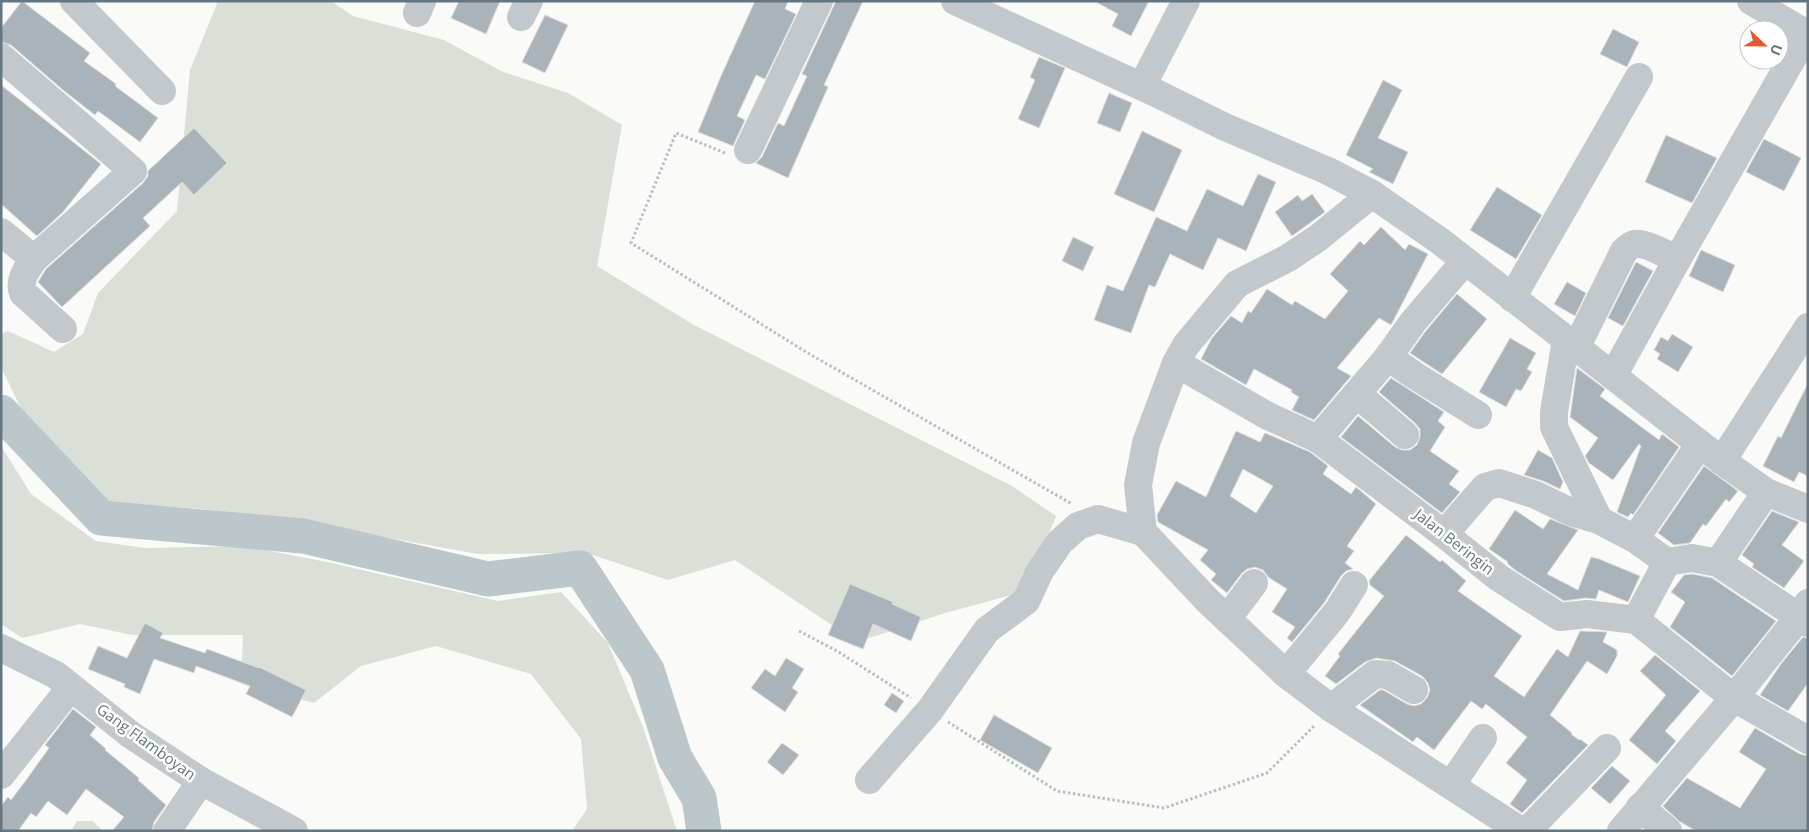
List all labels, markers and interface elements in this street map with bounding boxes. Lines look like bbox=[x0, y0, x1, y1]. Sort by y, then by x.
north arrow bbox=[1739, 20, 1789, 70]
text: U bbox=[1766, 42, 1787, 59]
street label: Jalan Beringin bbox=[1409, 503, 1499, 579]
street label: Gang Flamboyan bbox=[93, 699, 200, 784]

